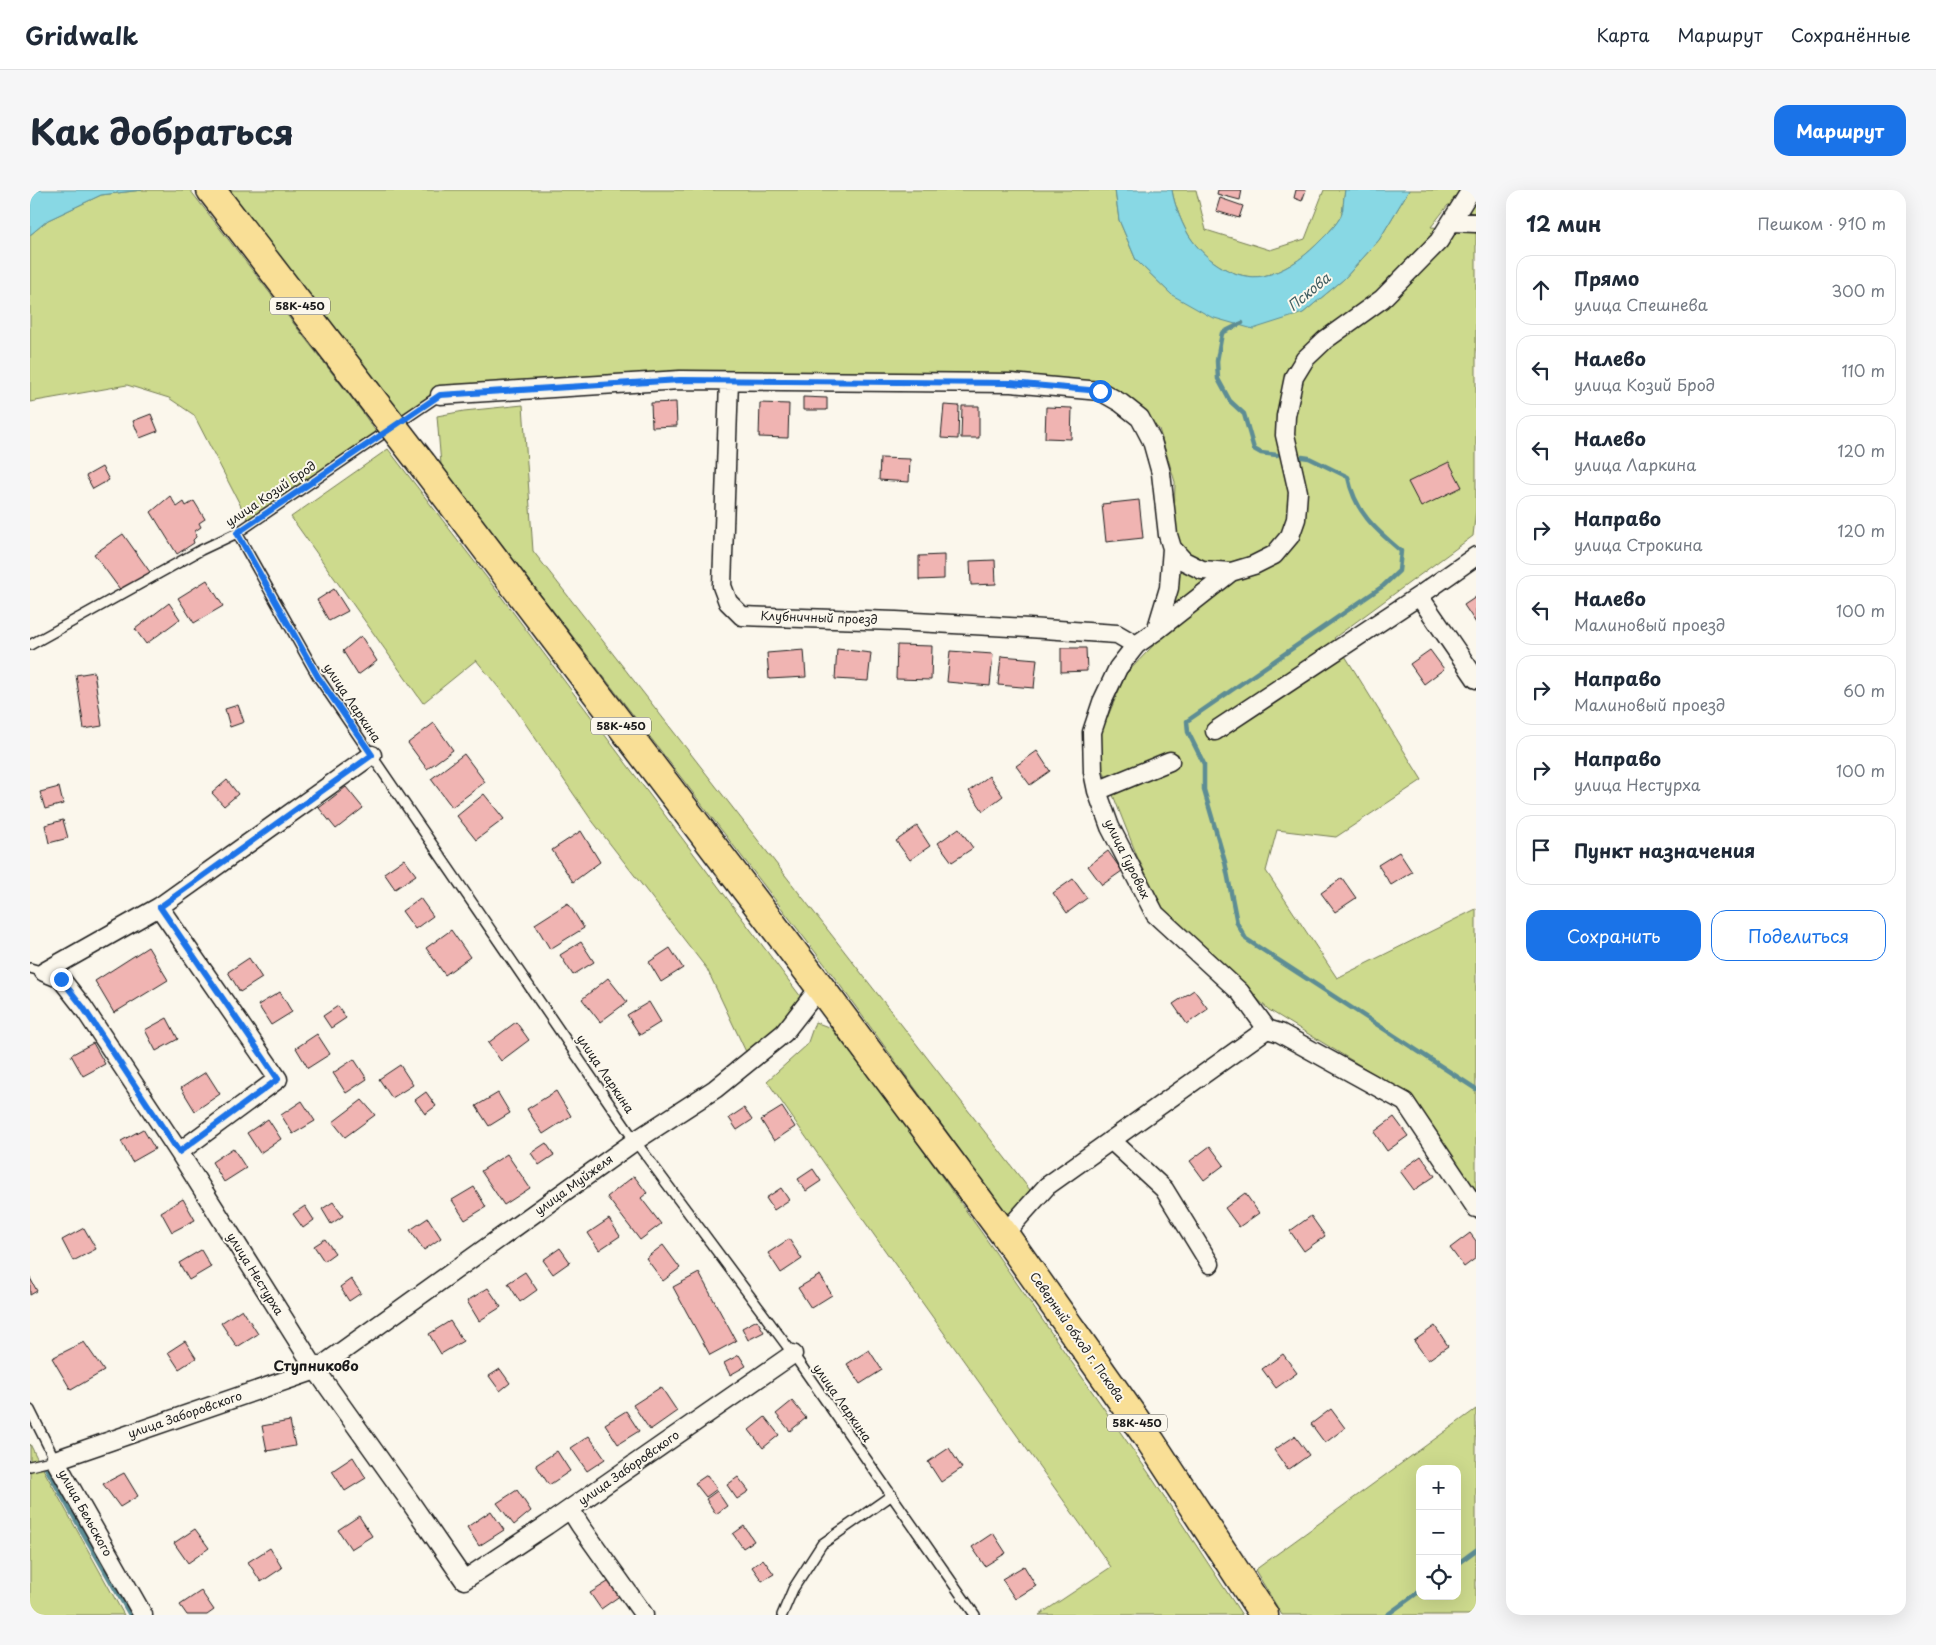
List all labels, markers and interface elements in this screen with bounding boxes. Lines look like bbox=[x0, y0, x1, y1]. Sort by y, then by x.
text: Gridwalk bbox=[25, 17, 138, 53]
text: Карта bbox=[1597, 21, 1649, 48]
text: Маршрут bbox=[1677, 21, 1763, 48]
text: Сохранённые bbox=[1791, 21, 1911, 48]
text: Как добраться bbox=[30, 104, 294, 157]
button: Маршрут bbox=[1774, 105, 1906, 156]
text: 12 мин bbox=[1526, 207, 1601, 239]
text: Пешком · 910 m bbox=[1757, 211, 1886, 235]
text: Прямо bbox=[1574, 264, 1639, 292]
water label: Пскова bbox=[1283, 267, 1336, 316]
icon: ahead bbox=[1527, 276, 1555, 304]
text: 300 m bbox=[1831, 278, 1885, 302]
text: улица Спешнева bbox=[1574, 292, 1708, 316]
road number: 58К-450 bbox=[270, 298, 330, 314]
text: Налево bbox=[1574, 344, 1646, 372]
icon: left bbox=[1527, 356, 1555, 384]
text: 110 m bbox=[1842, 358, 1885, 382]
text: улица Козий Брод bbox=[1574, 372, 1715, 396]
route start bbox=[1089, 380, 1112, 403]
text: Налево bbox=[1574, 424, 1646, 452]
icon: left bbox=[1527, 436, 1555, 464]
text: 120 m bbox=[1838, 438, 1885, 462]
text: улица Ларкина bbox=[1574, 452, 1696, 476]
street label: улица Козий Брод bbox=[222, 456, 319, 530]
text: Направо bbox=[1574, 504, 1661, 532]
icon: right bbox=[1527, 516, 1555, 544]
text: 120 m bbox=[1838, 518, 1885, 542]
text: улица Строкина bbox=[1574, 532, 1703, 556]
text: Налево bbox=[1574, 584, 1646, 612]
icon: left bbox=[1527, 596, 1555, 624]
text: 100 m bbox=[1836, 598, 1885, 622]
street label: Клубничный проезд bbox=[760, 606, 878, 628]
text: Малиновый проезд bbox=[1574, 612, 1725, 636]
street label: улица Ларкина bbox=[320, 659, 386, 746]
text: Направо bbox=[1574, 664, 1661, 692]
icon: right bbox=[1527, 676, 1555, 704]
text: 60 m bbox=[1843, 678, 1885, 702]
text: Малиновый проезд bbox=[1574, 692, 1725, 716]
road number: 58К-450 bbox=[591, 718, 651, 734]
text: Направо bbox=[1574, 744, 1661, 772]
icon: right bbox=[1527, 756, 1555, 784]
text: 100 m bbox=[1836, 758, 1885, 782]
text: улица Нестурха bbox=[1574, 772, 1701, 796]
street label: улица Гуровых bbox=[1101, 815, 1155, 902]
icon: arrive bbox=[1527, 836, 1555, 864]
text: Пункт назначения bbox=[1574, 836, 1755, 864]
button: Сохранить bbox=[1526, 910, 1701, 961]
button: Поделиться bbox=[1711, 910, 1886, 961]
route end bbox=[50, 968, 73, 991]
street label: улица Ларкина bbox=[573, 1030, 639, 1117]
street label: улица Муйжеля bbox=[530, 1150, 616, 1219]
street label: улица Нестурха bbox=[223, 1228, 289, 1319]
street label: Северный обход г. Пскова bbox=[1026, 1268, 1130, 1405]
district label: Ступниково bbox=[274, 1355, 359, 1376]
street label: улица Ларкина bbox=[809, 1360, 877, 1446]
street label: улица Заборовского bbox=[125, 1386, 244, 1442]
road number: 58К-450 bbox=[1107, 1414, 1167, 1432]
street label: улица Заборовского bbox=[574, 1425, 683, 1509]
map controls bbox=[1416, 1465, 1461, 1600]
button: + bbox=[1416, 1465, 1461, 1510]
street label: улица Бельского bbox=[54, 1466, 117, 1560]
button: − bbox=[1416, 1510, 1461, 1555]
button: locate bbox=[1416, 1555, 1461, 1600]

